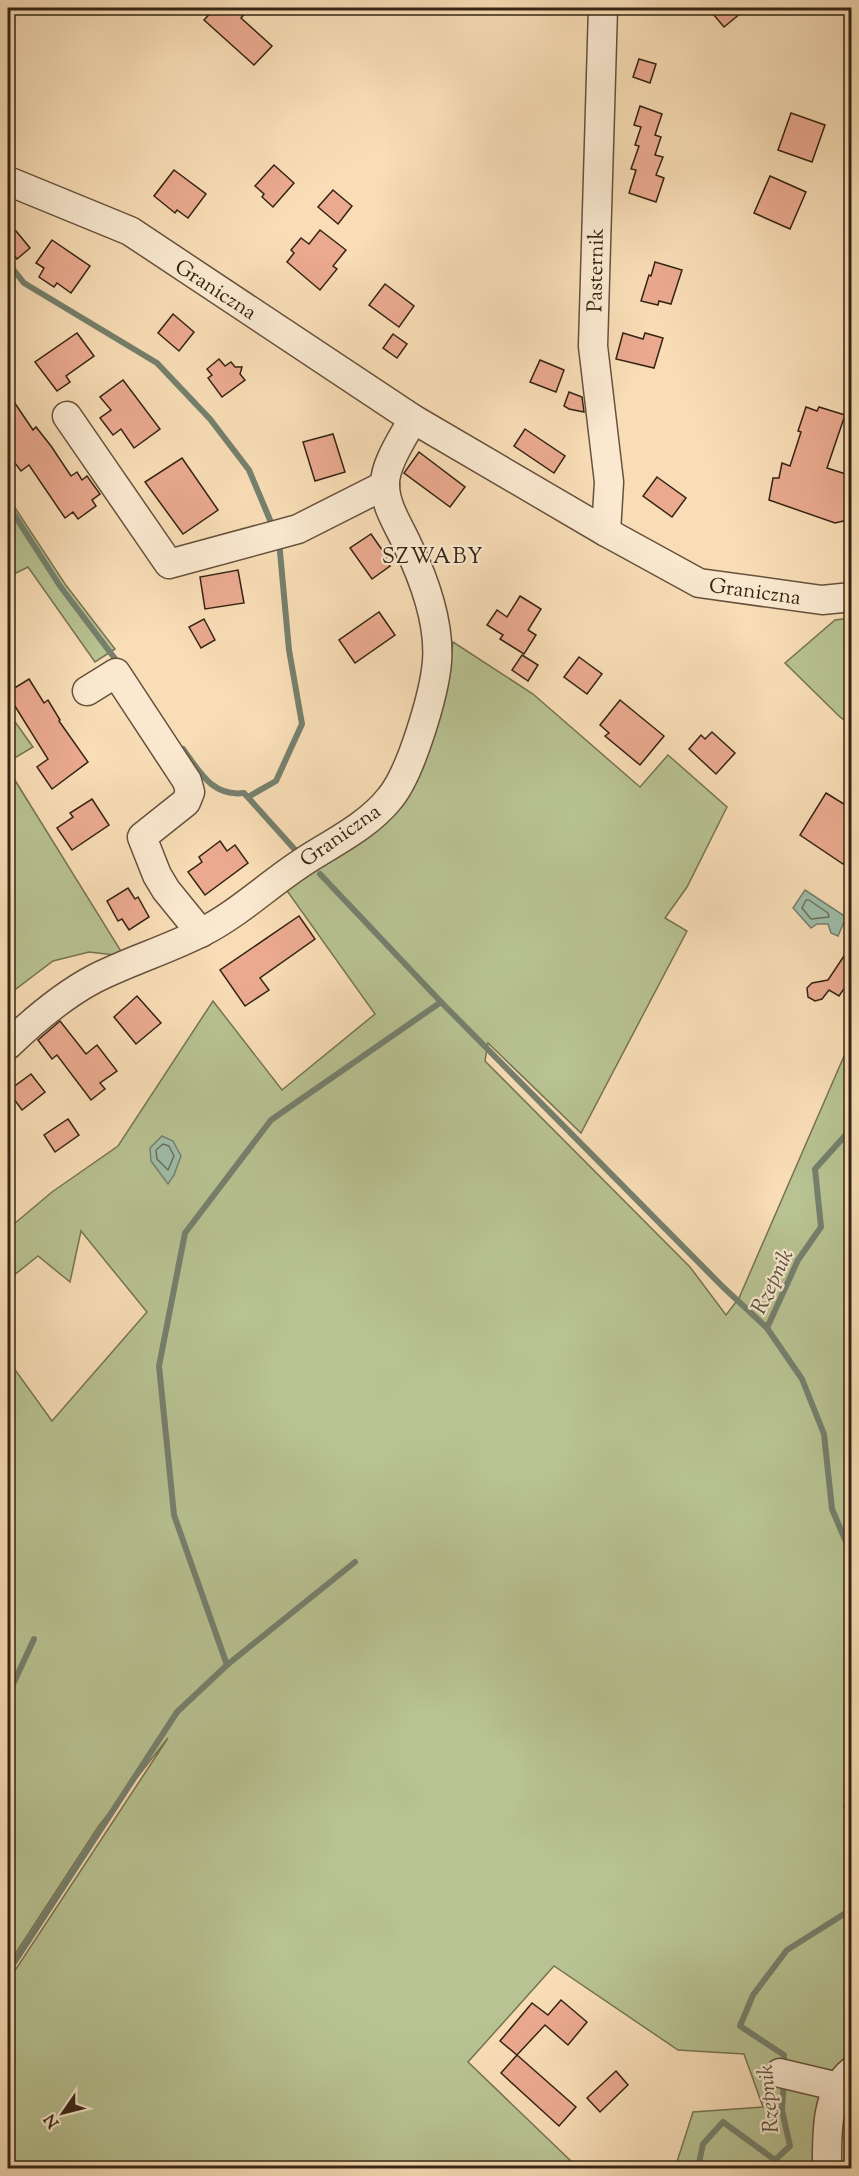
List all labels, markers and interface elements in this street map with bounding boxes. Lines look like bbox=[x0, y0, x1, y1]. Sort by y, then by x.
street label: Pasternik bbox=[581, 227, 613, 312]
street label: Graniczna bbox=[168, 253, 262, 329]
district label: SZWABY bbox=[382, 542, 484, 574]
street label: Graniczna bbox=[707, 572, 803, 614]
street label: Graniczna bbox=[295, 798, 388, 875]
water label: Rzepnik bbox=[744, 1244, 803, 1320]
water label: Rzepnik bbox=[751, 2063, 789, 2134]
north arrow bbox=[33, 2083, 93, 2143]
text: N bbox=[40, 2108, 66, 2132]

